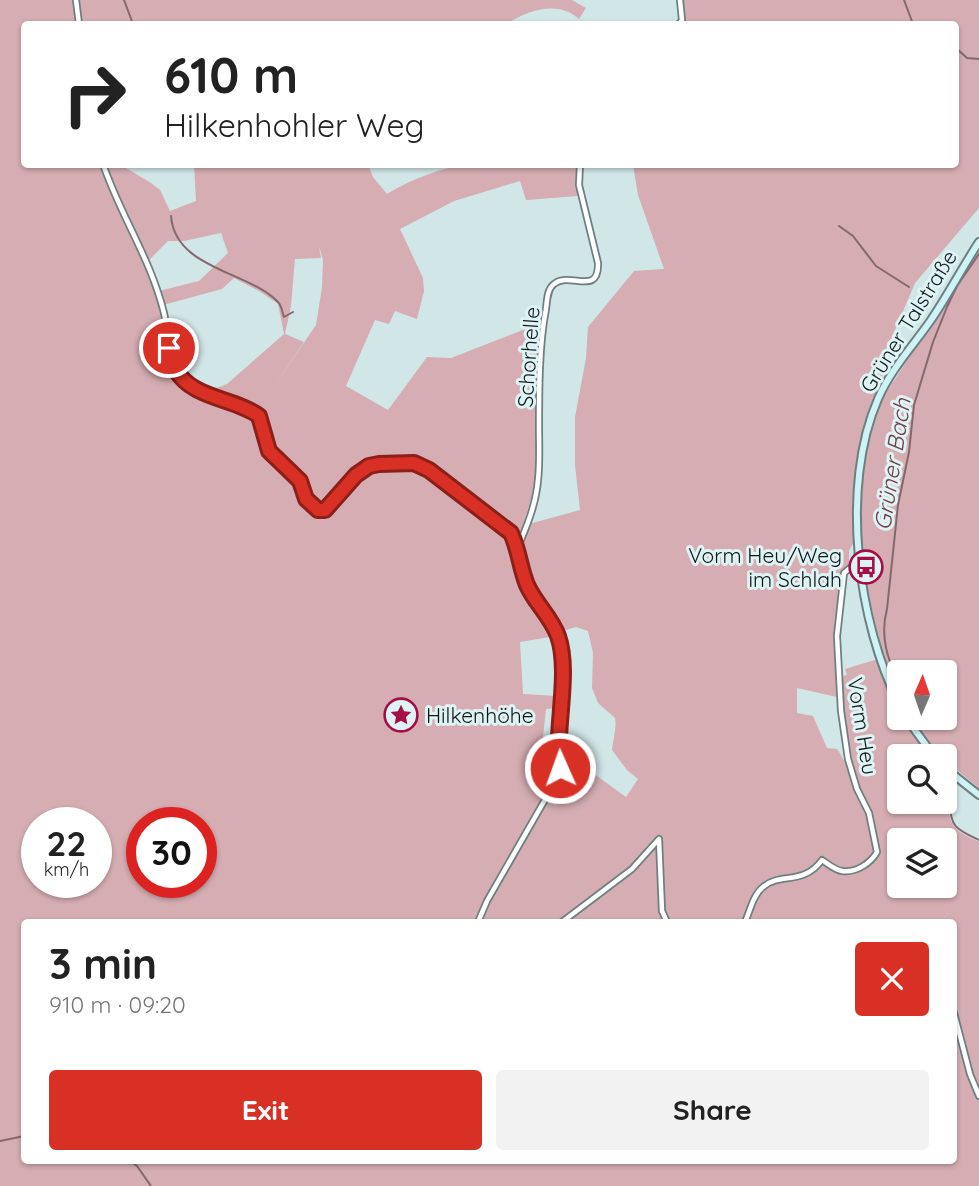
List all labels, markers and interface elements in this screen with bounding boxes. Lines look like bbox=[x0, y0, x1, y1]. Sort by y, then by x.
text: 610 m bbox=[164, 44, 298, 105]
icon: right bbox=[49, 49, 140, 140]
text: Hilkenhohler Weg bbox=[164, 105, 424, 145]
street label: Grüner Talstraße bbox=[854, 245, 962, 397]
street label: Schorhelle bbox=[512, 306, 544, 408]
pin bbox=[139, 318, 199, 378]
icon: arrive bbox=[150, 329, 188, 367]
water label: Grüner Bach bbox=[867, 395, 917, 532]
place label: Vorm Heu/Weg im Schlah bbox=[688, 542, 842, 592]
bus stop icon: Vorm Heu/Weg im Schlah bbox=[847, 548, 885, 586]
north arrow bbox=[887, 660, 957, 730]
map controls bbox=[887, 660, 957, 898]
street label: Vorm Heu bbox=[842, 676, 884, 776]
place icon: Hilkenhöhe bbox=[382, 696, 420, 734]
place label: Hilkenhöhe bbox=[426, 702, 534, 728]
position arrow bbox=[523, 731, 597, 805]
button: search bbox=[887, 744, 957, 814]
speed limit sign: 30 bbox=[126, 807, 217, 898]
text: 22 bbox=[47, 821, 86, 865]
button: layers bbox=[887, 828, 957, 898]
text: km/h bbox=[44, 858, 89, 881]
text: 3 min bbox=[49, 937, 157, 990]
button: close bbox=[855, 942, 929, 1016]
text: 910 m · 09:20 bbox=[49, 990, 186, 1019]
button: Exit bbox=[49, 1070, 482, 1150]
button: Share bbox=[496, 1070, 929, 1150]

